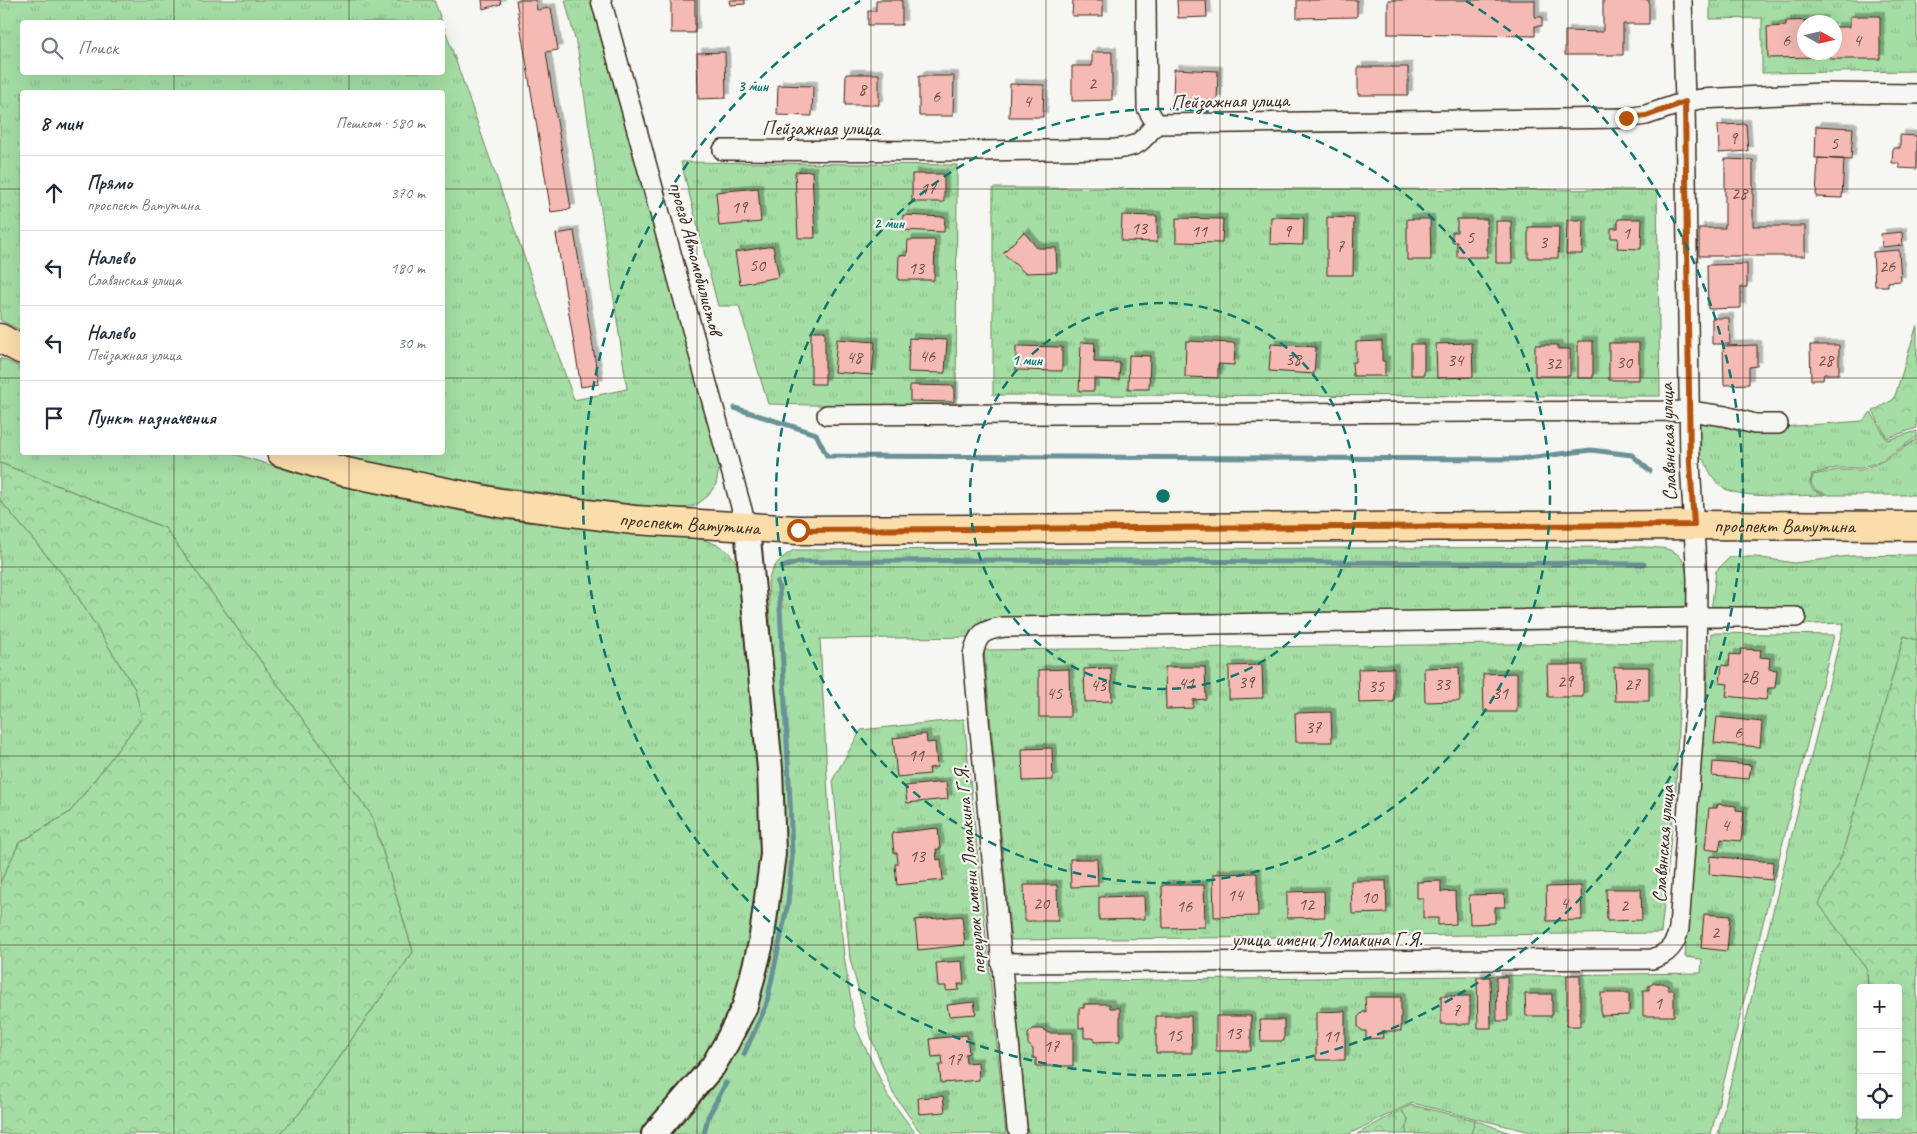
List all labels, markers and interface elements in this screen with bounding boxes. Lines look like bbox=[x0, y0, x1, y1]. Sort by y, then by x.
north arrow bbox=[1797, 15, 1842, 60]
search box bbox=[20, 20, 445, 75]
house number: 6 bbox=[1782, 29, 1791, 51]
house number: 4 bbox=[1853, 29, 1863, 51]
icon: search bbox=[38, 34, 66, 62]
text: Поиск bbox=[78, 36, 118, 60]
house number: 2 bbox=[1088, 72, 1098, 94]
text: 3 мин bbox=[738, 77, 770, 96]
house number: 8 bbox=[858, 78, 868, 100]
house number: 6 bbox=[932, 85, 941, 107]
street label: Пейзажная улица bbox=[1171, 87, 1291, 116]
house number: 4 bbox=[1023, 90, 1033, 112]
route end bbox=[1615, 107, 1638, 130]
text: 8 мин bbox=[40, 110, 83, 136]
text: Пешком · 580 m bbox=[336, 113, 425, 133]
street label: Пейзажная улица bbox=[762, 116, 882, 142]
house number: 9 bbox=[1729, 127, 1739, 149]
house number: 5 bbox=[1830, 132, 1839, 154]
text: Прямо bbox=[87, 171, 132, 195]
house number: 17 bbox=[920, 177, 937, 199]
icon: ahead bbox=[40, 179, 68, 207]
street label: проезд Автомобилистов bbox=[664, 179, 729, 341]
house number: 28 bbox=[1731, 182, 1749, 204]
text: 370 m bbox=[391, 183, 425, 203]
text: проспект Ватутина bbox=[87, 195, 199, 215]
house number: 19 bbox=[731, 196, 749, 218]
text: 2 мин bbox=[874, 214, 906, 233]
house number: 13 bbox=[1131, 217, 1149, 239]
house number: 11 bbox=[1191, 220, 1208, 242]
house number: 9 bbox=[1283, 220, 1293, 242]
house number: 1 bbox=[1622, 222, 1631, 244]
house number: 5 bbox=[1466, 226, 1475, 248]
house number: 3 bbox=[1539, 231, 1549, 253]
house number: 7 bbox=[1336, 235, 1345, 257]
text: Налево bbox=[87, 246, 135, 270]
icon: left bbox=[40, 254, 68, 282]
house number: 50 bbox=[749, 254, 767, 276]
house number: 26 bbox=[1879, 255, 1896, 277]
house number: 13 bbox=[908, 257, 926, 279]
text: 180 m bbox=[391, 258, 425, 278]
text: Славянская улица bbox=[87, 270, 181, 290]
text: Налево bbox=[87, 321, 135, 345]
icon: left bbox=[40, 329, 68, 357]
text: 30 m bbox=[398, 333, 425, 353]
text: Пейзажная улица bbox=[87, 345, 181, 365]
house number: 46 bbox=[919, 345, 936, 367]
house number: 48 bbox=[846, 346, 864, 368]
house number: 38 bbox=[1285, 348, 1303, 370]
house number: 34 bbox=[1447, 349, 1465, 371]
house number: 28 bbox=[1817, 349, 1835, 371]
text: 1 мин bbox=[1012, 351, 1044, 370]
house number: 30 bbox=[1616, 351, 1634, 373]
house number: 32 bbox=[1545, 352, 1563, 374]
street label: Славянская улица bbox=[1653, 381, 1683, 501]
icon: arrive bbox=[40, 404, 68, 432]
text: Пункт назначения bbox=[87, 406, 216, 430]
centre of rings bbox=[1154, 487, 1172, 505]
street label: проспект Ватутина bbox=[618, 506, 762, 540]
street label: проспект Ватутина bbox=[1714, 513, 1857, 538]
route start bbox=[787, 519, 810, 542]
house number: 2В bbox=[1740, 666, 1759, 688]
house number: 29 bbox=[1557, 670, 1575, 692]
house number: 39 bbox=[1238, 671, 1256, 693]
house number: 41 bbox=[1178, 672, 1195, 694]
house number: 33 bbox=[1434, 673, 1452, 695]
house number: 27 bbox=[1624, 673, 1641, 695]
house number: 43 bbox=[1090, 674, 1108, 696]
house number: 35 bbox=[1368, 675, 1385, 697]
house number: 45 bbox=[1046, 682, 1063, 704]
house number: 31 bbox=[1492, 682, 1509, 704]
house number: 37 bbox=[1305, 716, 1322, 738]
house number: 6 bbox=[1734, 721, 1743, 743]
house number: 11 bbox=[908, 744, 925, 766]
street label: переулок имени Ломакина Г.Я. bbox=[948, 765, 992, 975]
street label: Славянская улица bbox=[1646, 783, 1680, 904]
house number: 4 bbox=[1721, 814, 1731, 836]
house number: 13 bbox=[909, 845, 927, 867]
house number: 14 bbox=[1227, 884, 1245, 906]
house number: 10 bbox=[1361, 886, 1379, 908]
house number: 20 bbox=[1033, 892, 1051, 914]
house number: 4 bbox=[1560, 892, 1570, 914]
house number: 12 bbox=[1298, 893, 1316, 915]
house number: 2 bbox=[1620, 894, 1630, 916]
house number: 16 bbox=[1176, 895, 1193, 917]
house number: 2 bbox=[1711, 921, 1721, 943]
street label: улица имени Ломакина Г.Я. bbox=[1231, 927, 1422, 952]
map controls bbox=[1857, 984, 1902, 1119]
button: + bbox=[1857, 984, 1902, 1029]
house number: 1 bbox=[1654, 992, 1663, 1014]
house number: 7 bbox=[1452, 999, 1461, 1021]
house number: 13 bbox=[1225, 1022, 1243, 1044]
house number: 15 bbox=[1166, 1024, 1183, 1046]
house number: 11 bbox=[1323, 1025, 1340, 1047]
button: − bbox=[1857, 1029, 1902, 1074]
house number: 17 bbox=[1043, 1035, 1060, 1057]
house number: 17 bbox=[946, 1048, 963, 1070]
button: locate bbox=[1857, 1074, 1902, 1119]

